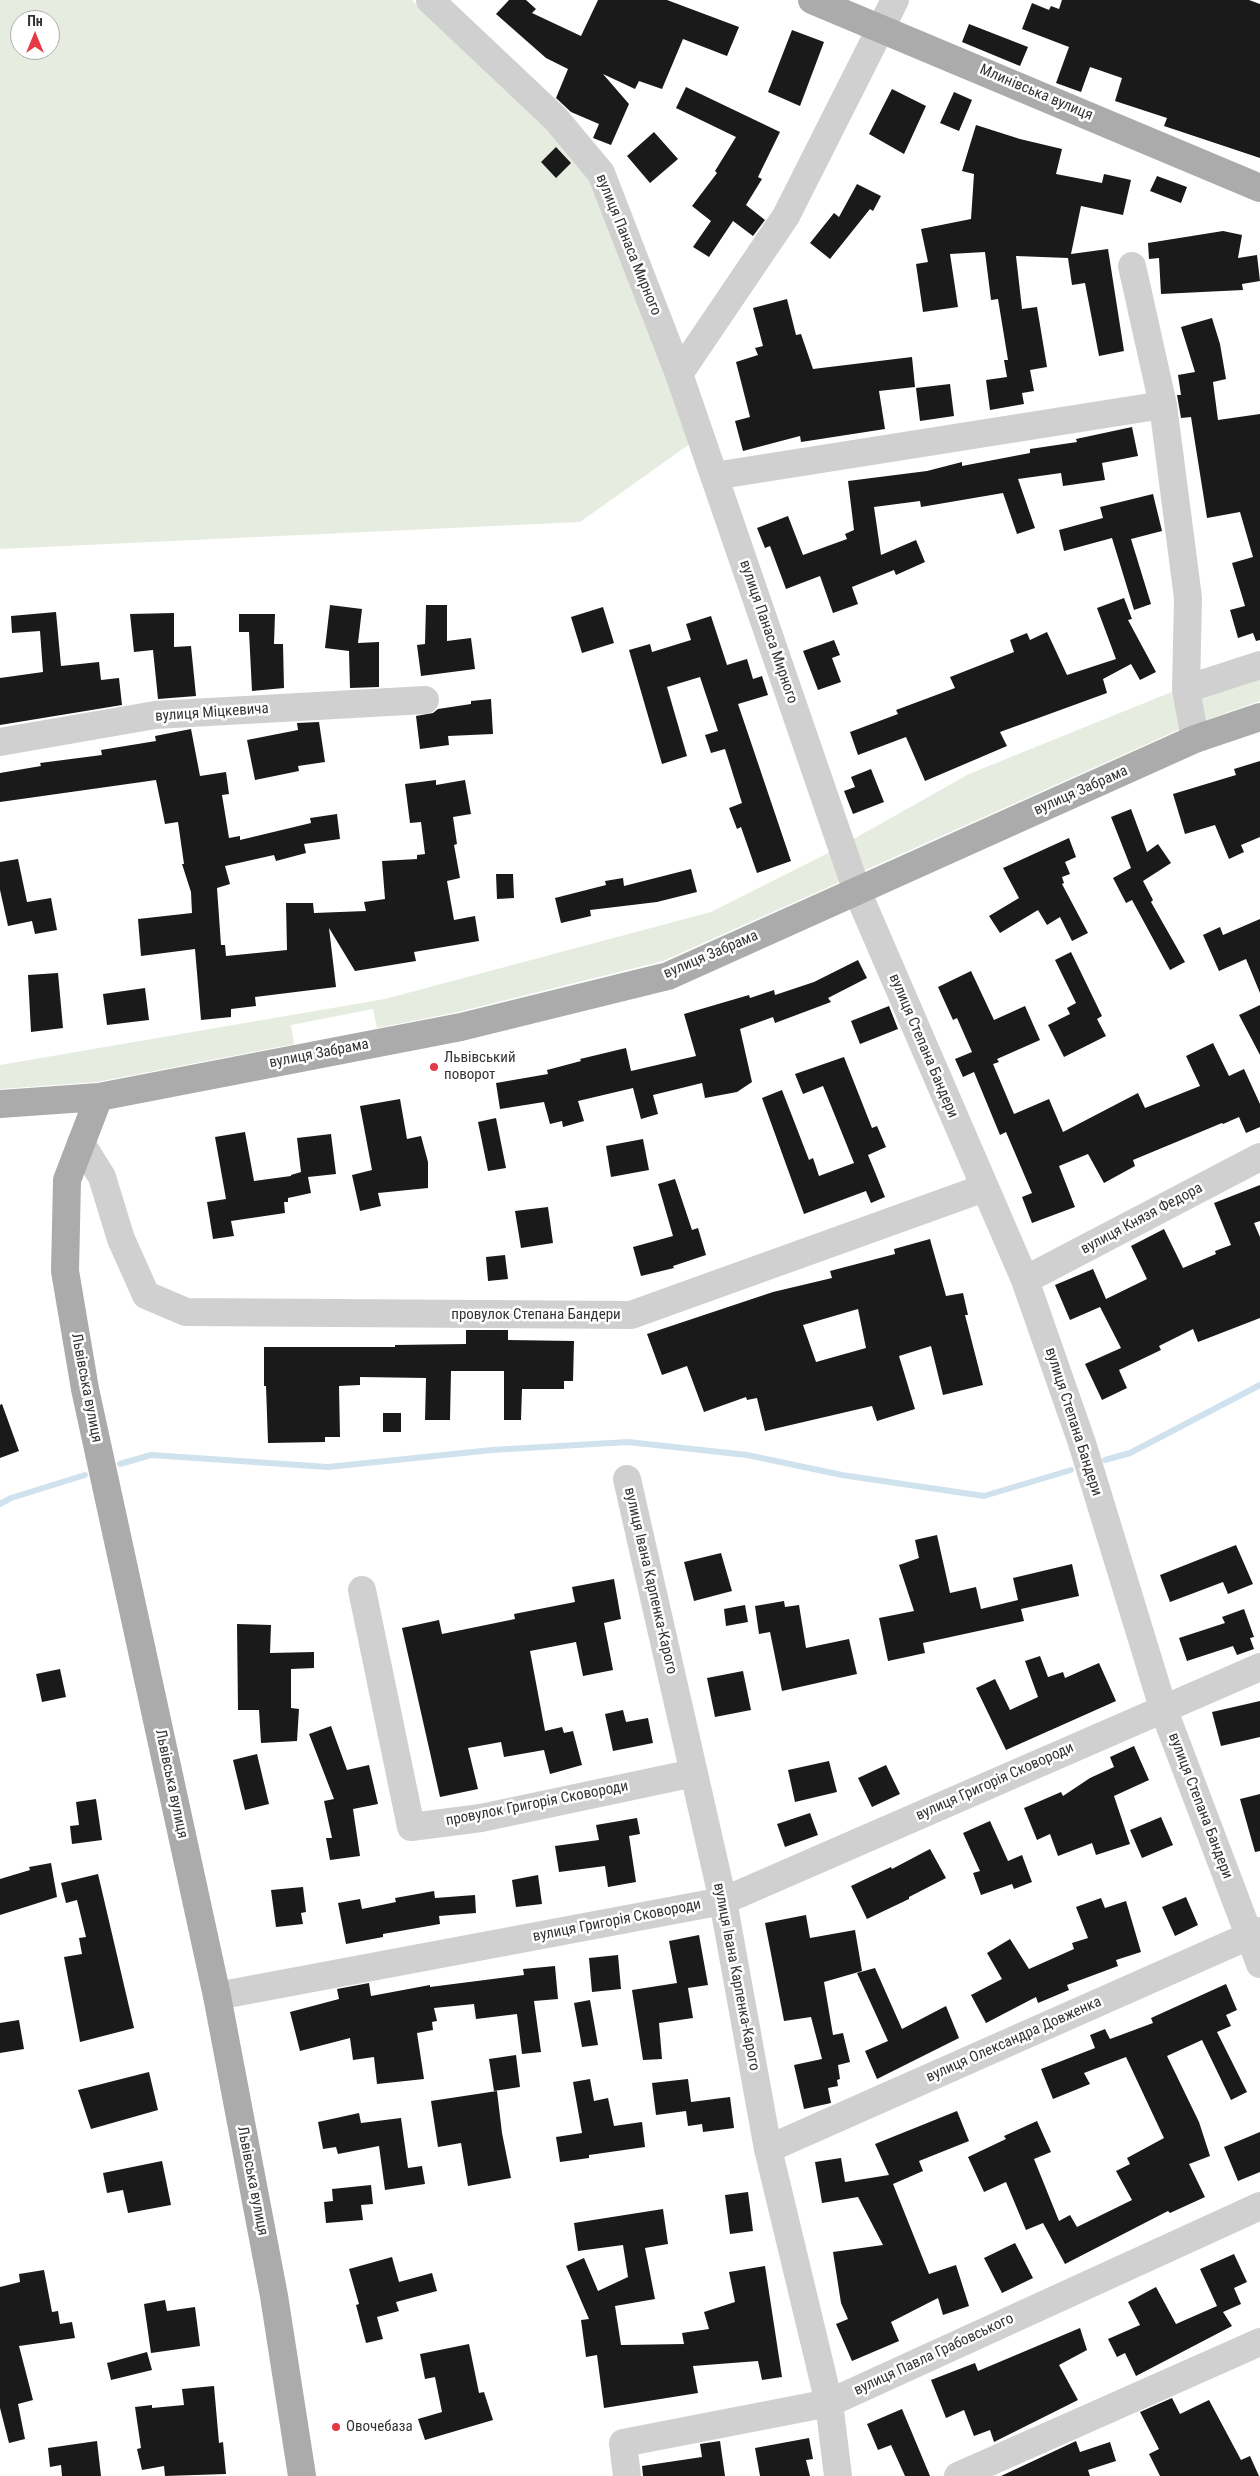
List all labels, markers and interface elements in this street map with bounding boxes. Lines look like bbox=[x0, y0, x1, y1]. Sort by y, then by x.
north arrow bbox=[10, 10, 60, 60]
text: Пн bbox=[27, 13, 43, 29]
street label: Млинівська вулиця bbox=[977, 61, 1095, 125]
street label: вулиця Панаса Мирного bbox=[591, 172, 665, 318]
street label: вулиця Панаса Мирного bbox=[735, 558, 801, 706]
street label: вулиця Міцкевича bbox=[155, 700, 269, 726]
street label: вулиця Забрама bbox=[1031, 762, 1131, 820]
street label: вулиця Забрама bbox=[661, 927, 761, 983]
street label: вулиця Степана Бандери bbox=[884, 971, 962, 1121]
street label: вулиця Забрама bbox=[268, 1036, 370, 1072]
place label: Львівський поворот bbox=[444, 1049, 516, 1084]
marker: Львівський поворот bbox=[428, 1061, 440, 1073]
street label: вулиця Князя Федора bbox=[1078, 1179, 1206, 1259]
street label: провулок Степана Бандери bbox=[451, 1306, 621, 1324]
street label: Львівська вулиця bbox=[67, 1332, 105, 1444]
street label: вулиця Степана Бандери bbox=[1041, 1346, 1105, 1498]
street label: вулиця Івана Карпенка-Карого bbox=[620, 1486, 680, 1676]
street label: Львівська вулиця bbox=[151, 1728, 191, 1840]
street label: вулиця Степана Бандери bbox=[1164, 1730, 1236, 1882]
street label: вулиця Григорія Сковороди bbox=[913, 1739, 1077, 1825]
street label: провулок Григорія Сковороди bbox=[444, 1777, 630, 1831]
street label: вулиця Івана Карпенка-Карого bbox=[709, 1882, 763, 2072]
street label: вулиця Григорія Сковороди bbox=[531, 1896, 703, 1946]
street label: вулиця Олександра Довженка bbox=[924, 1993, 1104, 2087]
street label: Львівська вулиця bbox=[233, 2125, 271, 2237]
street label: вулиця Павла Грабовського bbox=[851, 2310, 1017, 2400]
place label: Овочебаза bbox=[346, 2418, 413, 2436]
marker: Овочебаза bbox=[330, 2421, 342, 2433]

